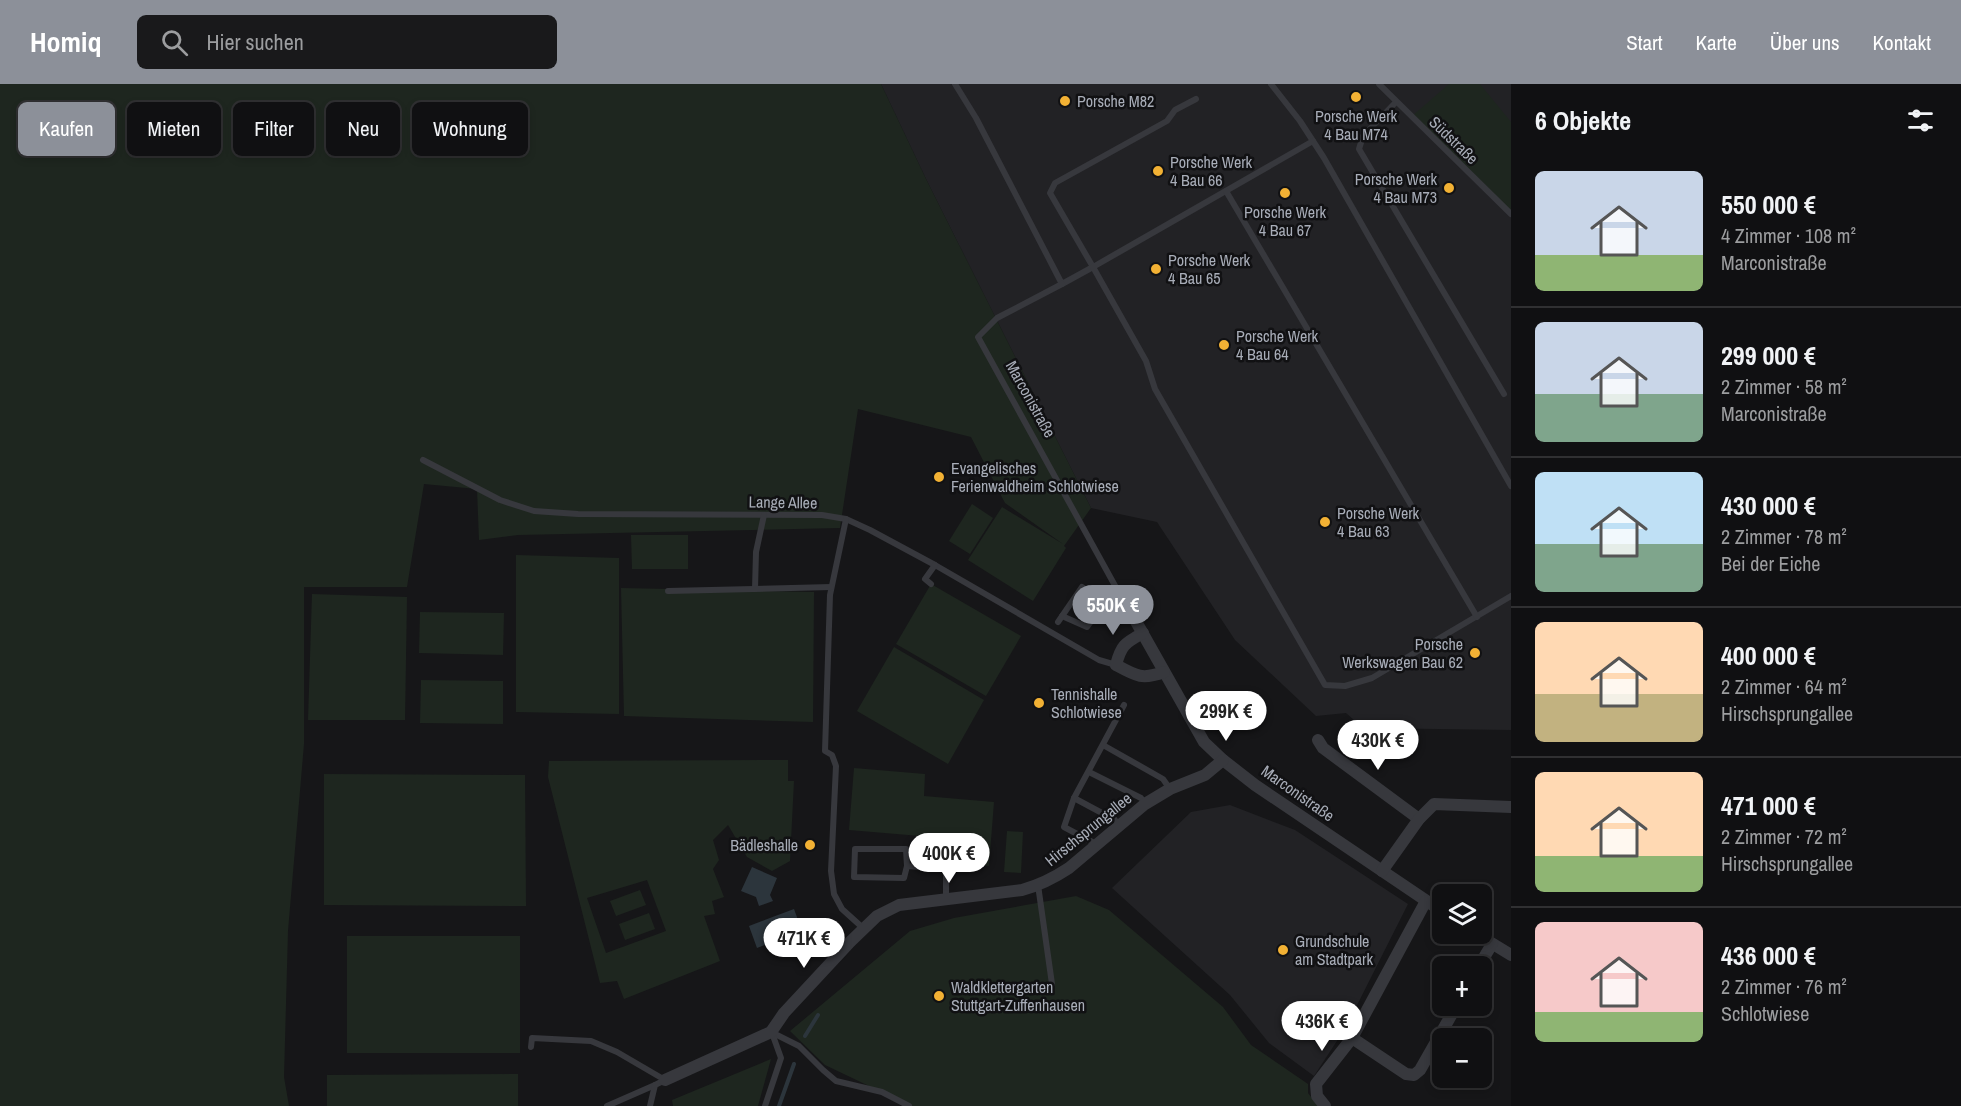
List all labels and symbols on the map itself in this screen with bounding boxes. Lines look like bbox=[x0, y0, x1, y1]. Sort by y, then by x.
place label: Porsche M82 bbox=[1077, 90, 1154, 112]
marker: Porsche Werk 4 Bau M74 bbox=[1349, 90, 1363, 104]
marker: Porsche M82 bbox=[1058, 94, 1072, 108]
place label: Porsche Werk 4 Bau M74 bbox=[1315, 105, 1398, 145]
street label: Südstraße bbox=[1425, 111, 1483, 169]
place label: Porsche Werk 4 Bau 66 bbox=[1170, 151, 1253, 191]
marker: Porsche Werk 4 Bau 66 bbox=[1151, 164, 1165, 178]
place label: Porsche Werk 4 Bau M73 bbox=[1355, 168, 1437, 208]
marker: Porsche Werk 4 Bau M73 bbox=[1442, 181, 1456, 195]
marker: Porsche Werk 4 Bau 67 bbox=[1278, 186, 1292, 200]
place label: Porsche Werk 4 Bau 67 bbox=[1244, 201, 1327, 241]
place label: Porsche Werk 4 Bau 65 bbox=[1168, 249, 1251, 289]
marker: Porsche Werk 4 Bau 65 bbox=[1149, 262, 1163, 276]
place label: Porsche Werk 4 Bau 64 bbox=[1236, 325, 1319, 365]
marker: Porsche Werk 4 Bau 64 bbox=[1217, 338, 1231, 352]
street label: Marconistraße bbox=[1001, 357, 1061, 441]
place label: Evangelisches Ferienwaldheim Schlotwiese bbox=[951, 457, 1119, 497]
marker: Evangelisches Ferienwaldheim Schlotwiese bbox=[932, 470, 946, 484]
street label: Lange Allee bbox=[749, 490, 817, 514]
place label: Porsche Werk 4 Bau 63 bbox=[1337, 502, 1420, 542]
marker: Porsche Werk 4 Bau 63 bbox=[1318, 515, 1332, 529]
pin: 550K € bbox=[1064, 585, 1162, 636]
place label: Porsche Werkswagen Bau 62 bbox=[1342, 633, 1463, 673]
marker: Porsche Werkswagen Bau 62 bbox=[1468, 646, 1482, 660]
place label: Tennishalle Schlotwiese bbox=[1051, 683, 1122, 723]
pin: 299K € bbox=[1177, 691, 1275, 742]
marker: Tennishalle Schlotwiese bbox=[1032, 696, 1046, 710]
pin: 430K € bbox=[1329, 720, 1427, 771]
street label: Marconistraße bbox=[1257, 760, 1339, 826]
street label: Hirschsprungallee bbox=[1040, 787, 1136, 871]
pin: 400K € bbox=[900, 833, 998, 884]
place label: Bädleshalle bbox=[730, 834, 798, 856]
marker: Bädleshalle bbox=[803, 838, 817, 852]
pin: 471K € bbox=[755, 918, 853, 969]
place label: Grundschule am Stadtpark bbox=[1295, 930, 1373, 970]
marker: Grundschule am Stadtpark bbox=[1276, 943, 1290, 957]
place label: Waldklettergarten Stuttgart-Zuffenhausen bbox=[951, 976, 1085, 1016]
marker: Waldklettergarten Stuttgart-Zuffenhausen bbox=[932, 989, 946, 1003]
pin: 436K € bbox=[1273, 1001, 1371, 1052]

